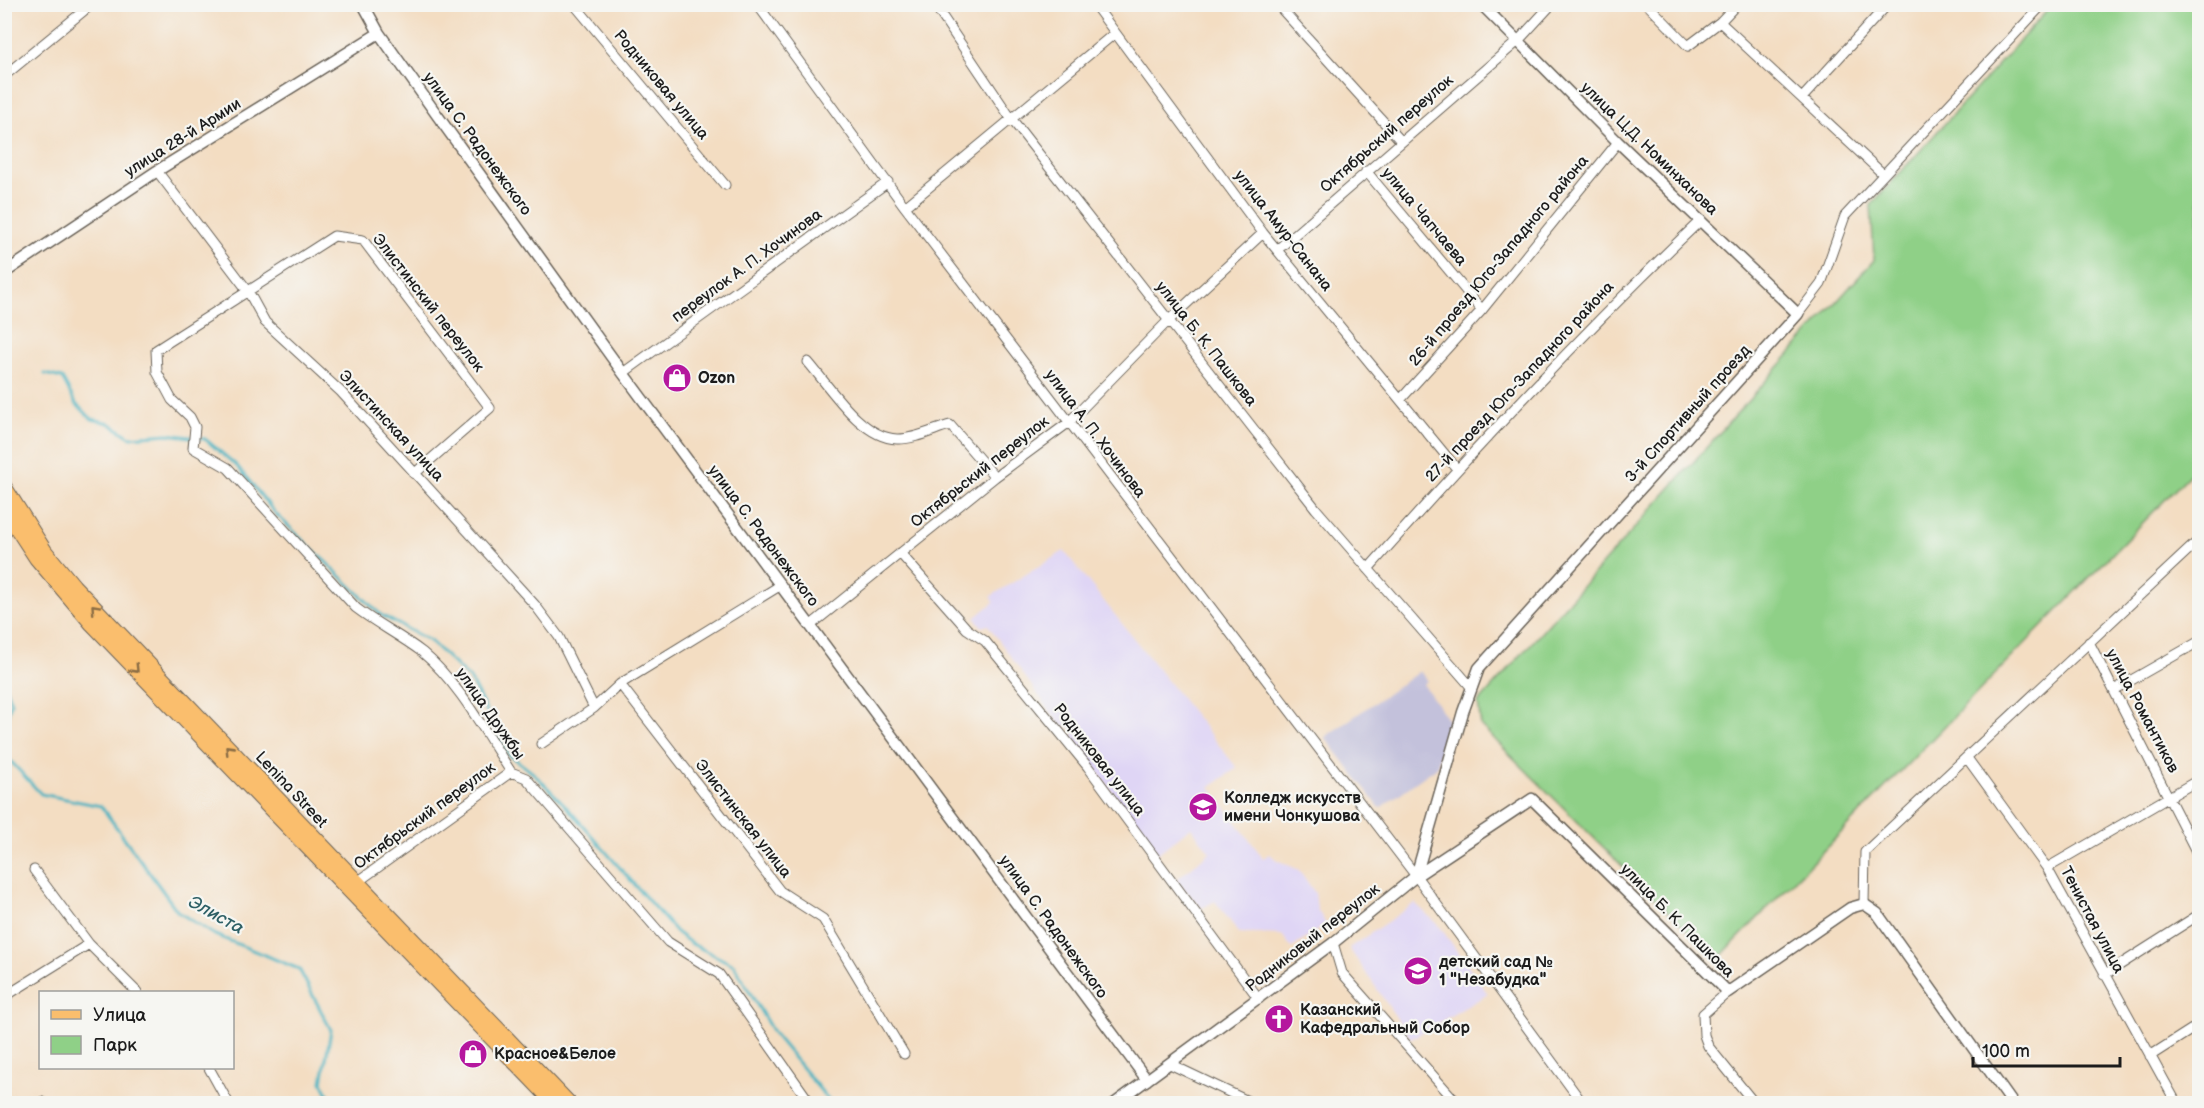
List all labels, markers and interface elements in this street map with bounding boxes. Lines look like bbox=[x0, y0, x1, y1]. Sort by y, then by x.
street label: Родниковая улица bbox=[609, 26, 713, 144]
street label: улица С. Радонежского bbox=[419, 69, 535, 219]
street label: Октябрьский переулок bbox=[1317, 71, 1458, 197]
street label: улица Ц.Д. Номинханова bbox=[1576, 79, 1722, 220]
street label: улица 28-й Армии bbox=[121, 94, 245, 182]
street label: 26-й проезд Юго-Западного района bbox=[1405, 151, 1593, 370]
street label: улица Чапчаева bbox=[1377, 164, 1471, 270]
street label: улица Амур-Санана bbox=[1230, 167, 1337, 296]
street label: переулок А. П. Хочинова bbox=[668, 205, 826, 327]
street label: Элистинский переулок bbox=[368, 230, 488, 376]
street label: 27-й проезд Юго-Западного района bbox=[1422, 277, 1618, 486]
street label: улица Б. К. Пашкова bbox=[1151, 278, 1261, 411]
street label: 3-й Спортивный проезд bbox=[1621, 341, 1755, 487]
shop icon: Ozon bbox=[661, 362, 693, 394]
street label: Элистинская улица bbox=[335, 366, 448, 486]
street label: улица А. П. Хочинова bbox=[1041, 366, 1150, 502]
place label: Ozon bbox=[698, 369, 735, 388]
street label: Октябрьский переулок bbox=[907, 412, 1053, 532]
street label: улица С. Радонежского bbox=[704, 462, 822, 610]
one-way arrow bbox=[91, 604, 102, 614]
street label: улица Романтиков bbox=[2101, 646, 2183, 777]
one-way arrow bbox=[128, 662, 139, 672]
street label: улица Дружбы bbox=[451, 664, 529, 764]
street label: Родниковая улица bbox=[1049, 700, 1149, 820]
one-way arrow bbox=[225, 745, 236, 756]
street label: Lenina Street bbox=[251, 748, 331, 832]
street label: Элистинская улица bbox=[691, 756, 796, 882]
street label: Октябрьский переулок bbox=[351, 758, 500, 874]
place label: Колледж искусств имени Чонкушова bbox=[1224, 789, 1361, 826]
school or university icon: Колледж искусств имени Чонкушова bbox=[1187, 791, 1219, 823]
street label: улица С. Радонежского bbox=[995, 852, 1111, 1002]
street label: улица Б. К. Пашкова bbox=[1616, 860, 1738, 982]
street label: Тенистая улица bbox=[2056, 863, 2128, 977]
street label: Родниковый переулок bbox=[1242, 879, 1384, 996]
water label: Элиста bbox=[185, 891, 247, 939]
place label: детский сад № 1 "Незабудка" bbox=[1438, 953, 1553, 990]
school or university icon: детский сад № 1 "Незабудка" bbox=[1402, 955, 1434, 987]
legend bbox=[39, 991, 234, 1069]
place label: Казанский Кафедральный Собор bbox=[1300, 1001, 1471, 1038]
church icon: Казанский Кафедральный Собор bbox=[1263, 1003, 1295, 1035]
text: Улица bbox=[93, 1005, 147, 1026]
scale bar bbox=[1973, 1030, 2120, 1068]
text: Парк bbox=[93, 1035, 137, 1056]
shop icon: Красное&Белое bbox=[457, 1038, 489, 1070]
text: 100 m bbox=[1982, 1041, 2030, 1062]
place label: Красное&Белое bbox=[494, 1045, 616, 1064]

